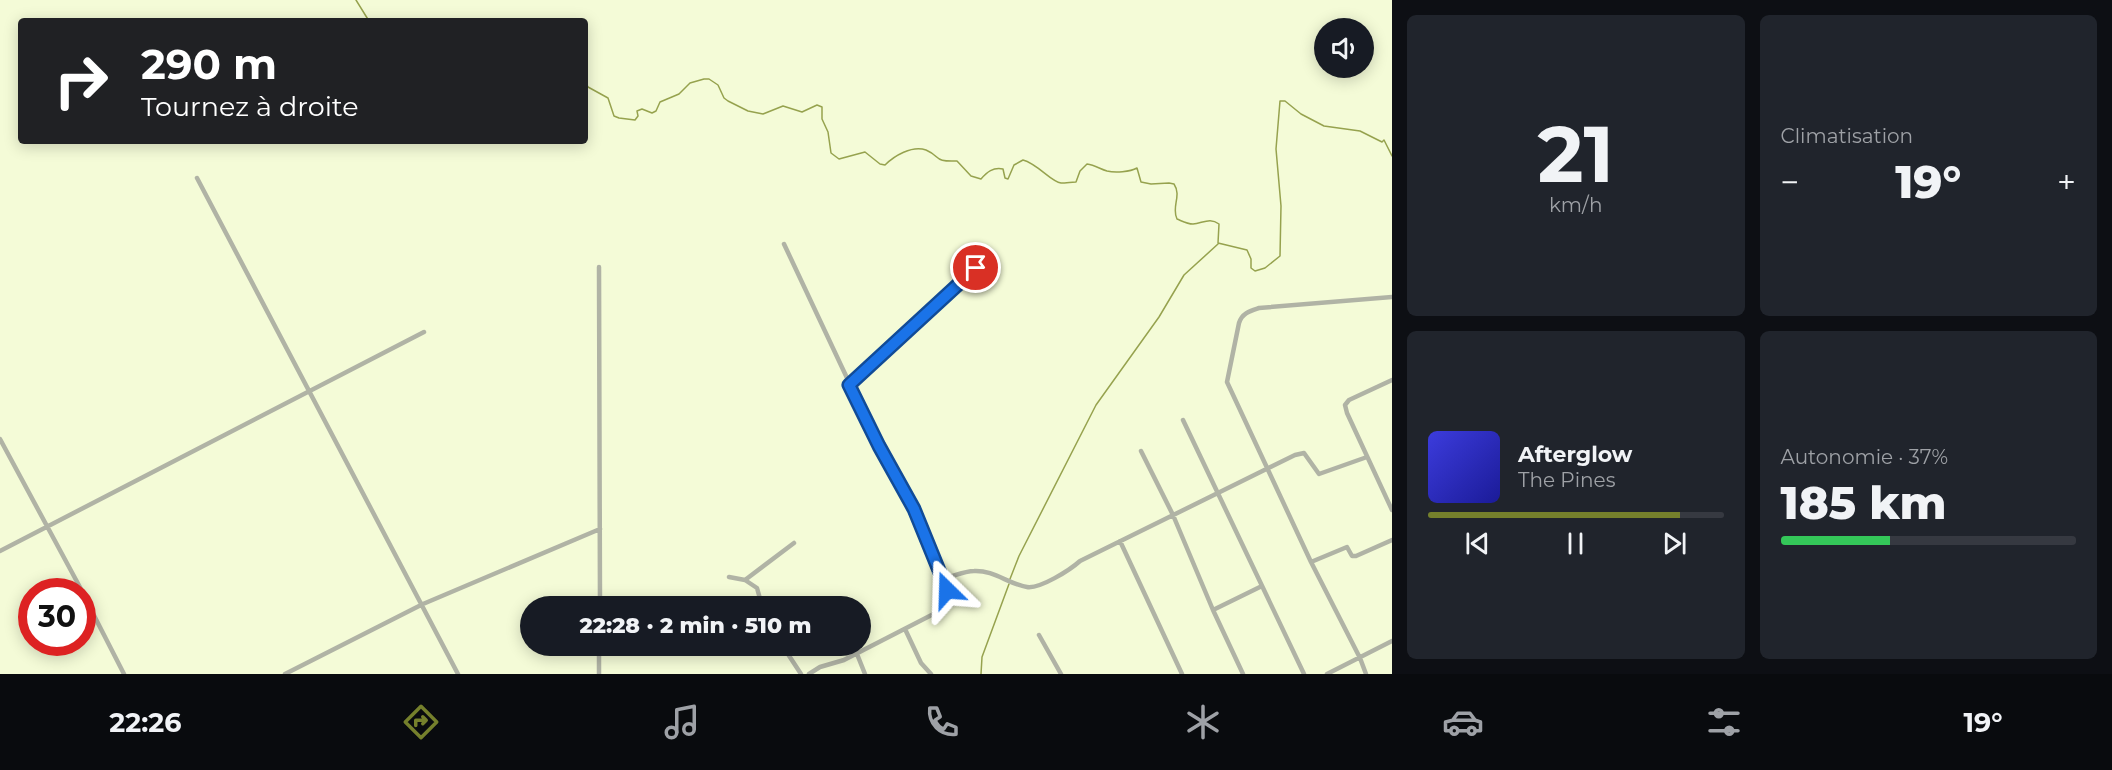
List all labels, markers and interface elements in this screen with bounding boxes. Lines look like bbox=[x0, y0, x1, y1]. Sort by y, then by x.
map controls bbox=[1314, 18, 1374, 78]
button: sound bbox=[1314, 18, 1374, 78]
text: 290 m bbox=[141, 38, 277, 90]
icon: right bbox=[42, 42, 120, 120]
text: Tournez à droite bbox=[141, 90, 359, 123]
text: 21 bbox=[1537, 106, 1614, 202]
text: Climatisation bbox=[1781, 124, 1913, 148]
text: 19° bbox=[1895, 154, 1961, 209]
text: − bbox=[1781, 162, 1799, 202]
text: + bbox=[2057, 162, 2076, 202]
text: km/h bbox=[1549, 193, 1602, 217]
pin bbox=[950, 242, 1001, 293]
icon: arrive bbox=[959, 251, 992, 284]
text: Afterglow bbox=[1518, 441, 1632, 468]
text: Autonomie · 37% bbox=[1781, 445, 1948, 469]
text: The Pines bbox=[1518, 468, 1615, 492]
text: 185 km bbox=[1781, 475, 1947, 530]
icon: previous bbox=[1461, 527, 1494, 560]
icon: pause bbox=[1559, 527, 1592, 560]
icon: next bbox=[1658, 527, 1691, 560]
position arrow bbox=[915, 558, 979, 622]
speed limit sign: 30 bbox=[18, 578, 96, 656]
text: 22:28 · 2 min · 510 m bbox=[580, 612, 811, 639]
icon: directions bbox=[400, 701, 442, 743]
icon: music bbox=[661, 701, 703, 743]
icon: phone bbox=[921, 701, 963, 743]
icon: climate bbox=[1182, 701, 1224, 743]
icon: car bbox=[1442, 701, 1484, 743]
icon: filters bbox=[1703, 701, 1745, 743]
text: 22:26 bbox=[109, 706, 181, 739]
text: 19° bbox=[1964, 706, 2003, 739]

